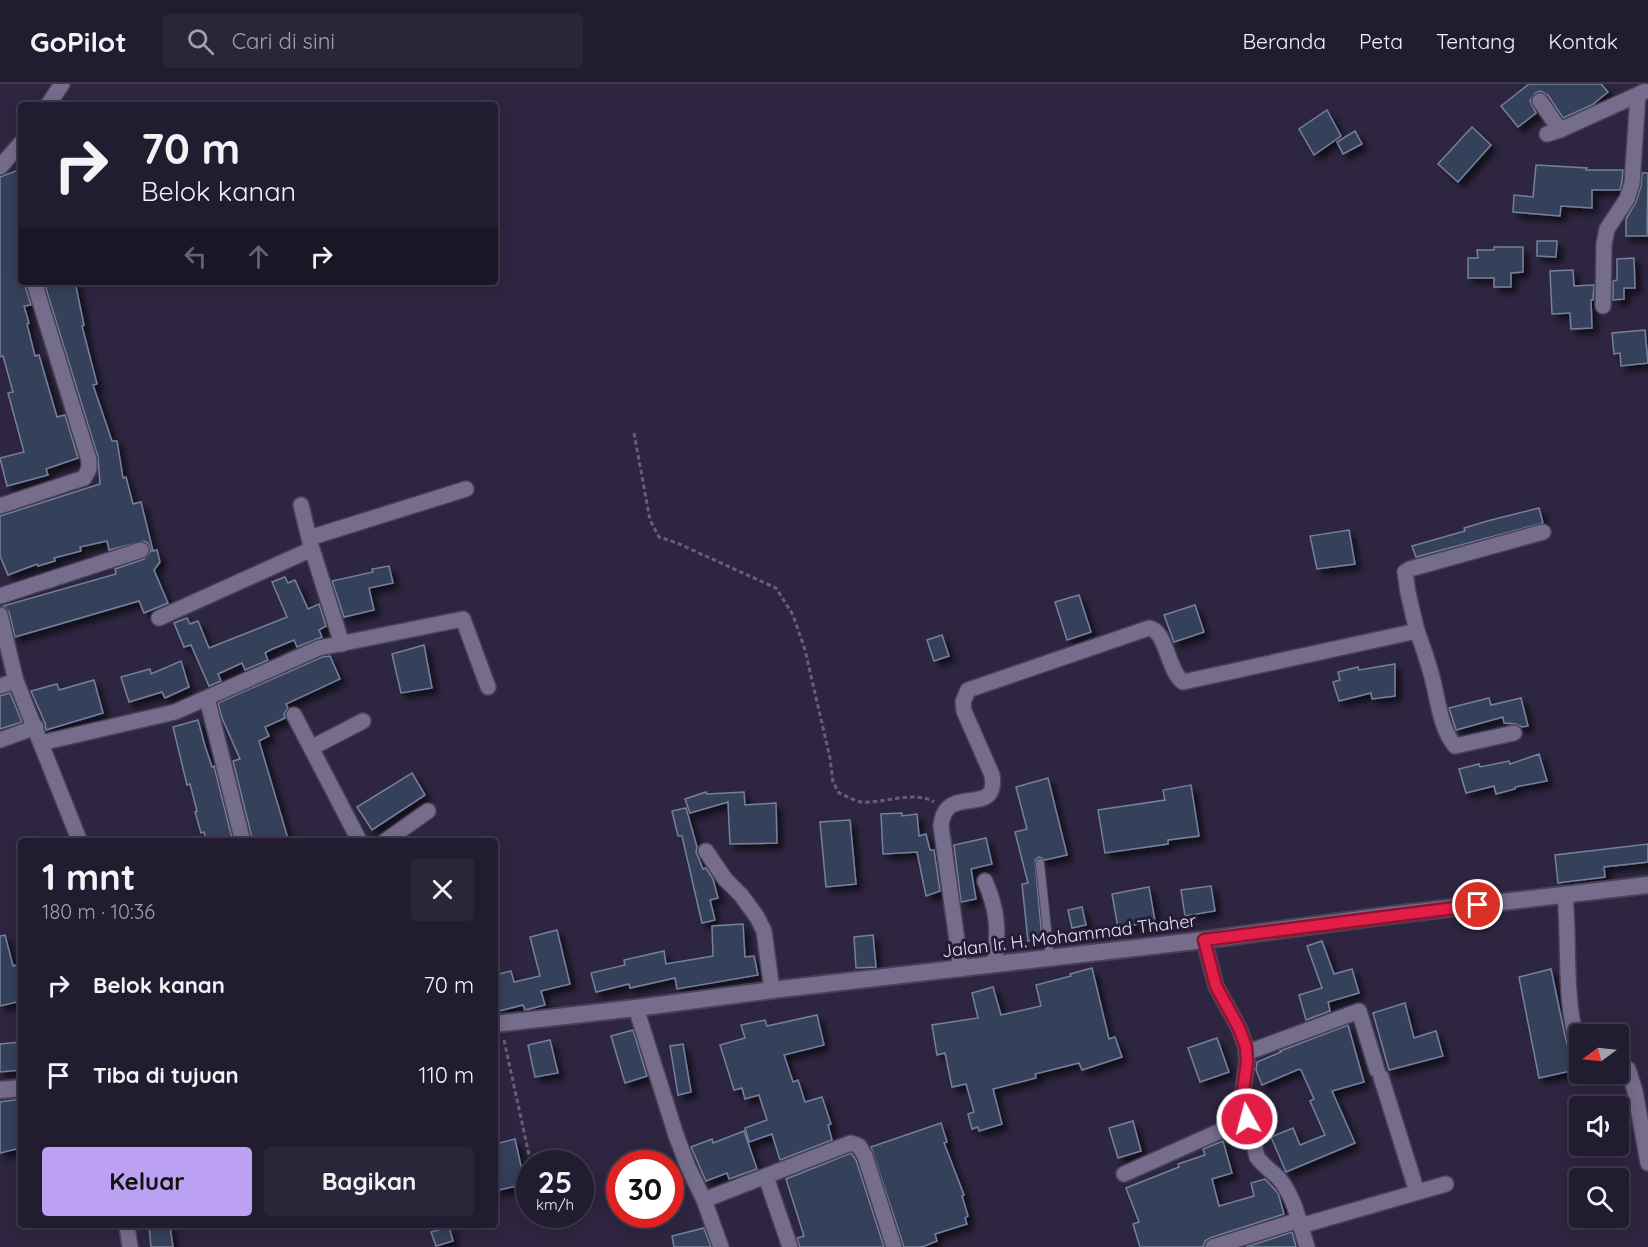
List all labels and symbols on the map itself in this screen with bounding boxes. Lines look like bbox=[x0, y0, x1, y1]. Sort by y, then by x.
pin bbox=[1452, 879, 1503, 930]
street label: Jalan Ir. H. Mohammad Thaher bbox=[940, 908, 1198, 963]
north arrow bbox=[1569, 1024, 1629, 1084]
position arrow bbox=[1215, 1087, 1279, 1151]
speed limit sign: 30 bbox=[606, 1150, 684, 1228]

